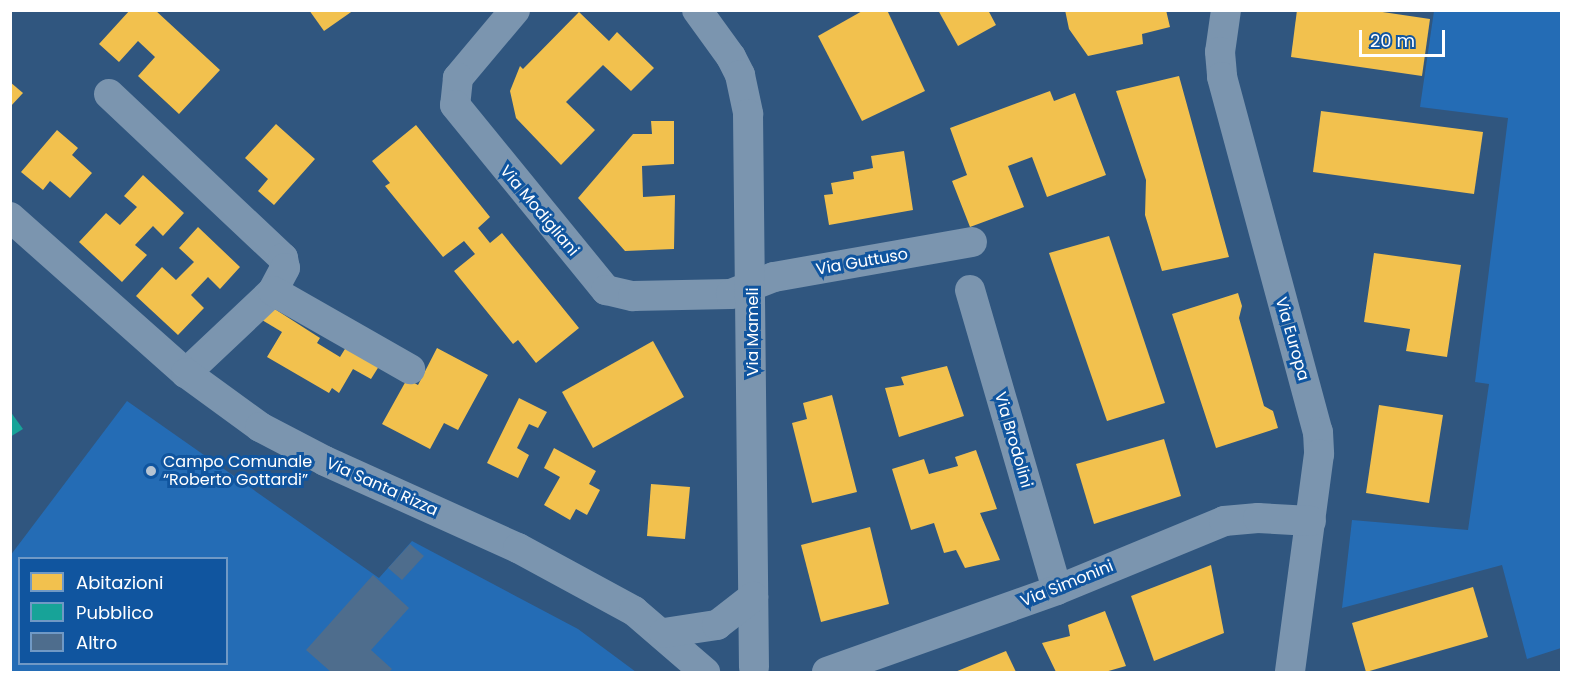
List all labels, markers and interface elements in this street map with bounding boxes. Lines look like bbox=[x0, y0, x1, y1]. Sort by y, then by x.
scale bar bbox=[1362, 18, 1448, 56]
text: 20 m bbox=[1370, 28, 1415, 53]
street label: Via Modigliani bbox=[496, 162, 582, 260]
street label: Via Guttuso bbox=[815, 244, 909, 280]
street label: Via Mameli bbox=[743, 288, 763, 376]
street label: Via Europa bbox=[1271, 295, 1313, 383]
street label: Via Brodolini bbox=[990, 390, 1036, 490]
place label: Campo Comunale “Roberto Gottardi” bbox=[163, 452, 312, 490]
street label: Via Santa Rizza bbox=[323, 454, 441, 520]
marker: Campo Comunale “Roberto Gottardi” bbox=[144, 464, 158, 478]
legend bbox=[18, 557, 228, 665]
street label: Via Simonini bbox=[1018, 557, 1116, 611]
text: Abitazioni bbox=[76, 570, 164, 595]
text: Pubblico bbox=[76, 600, 154, 625]
text: Altro bbox=[76, 630, 117, 655]

